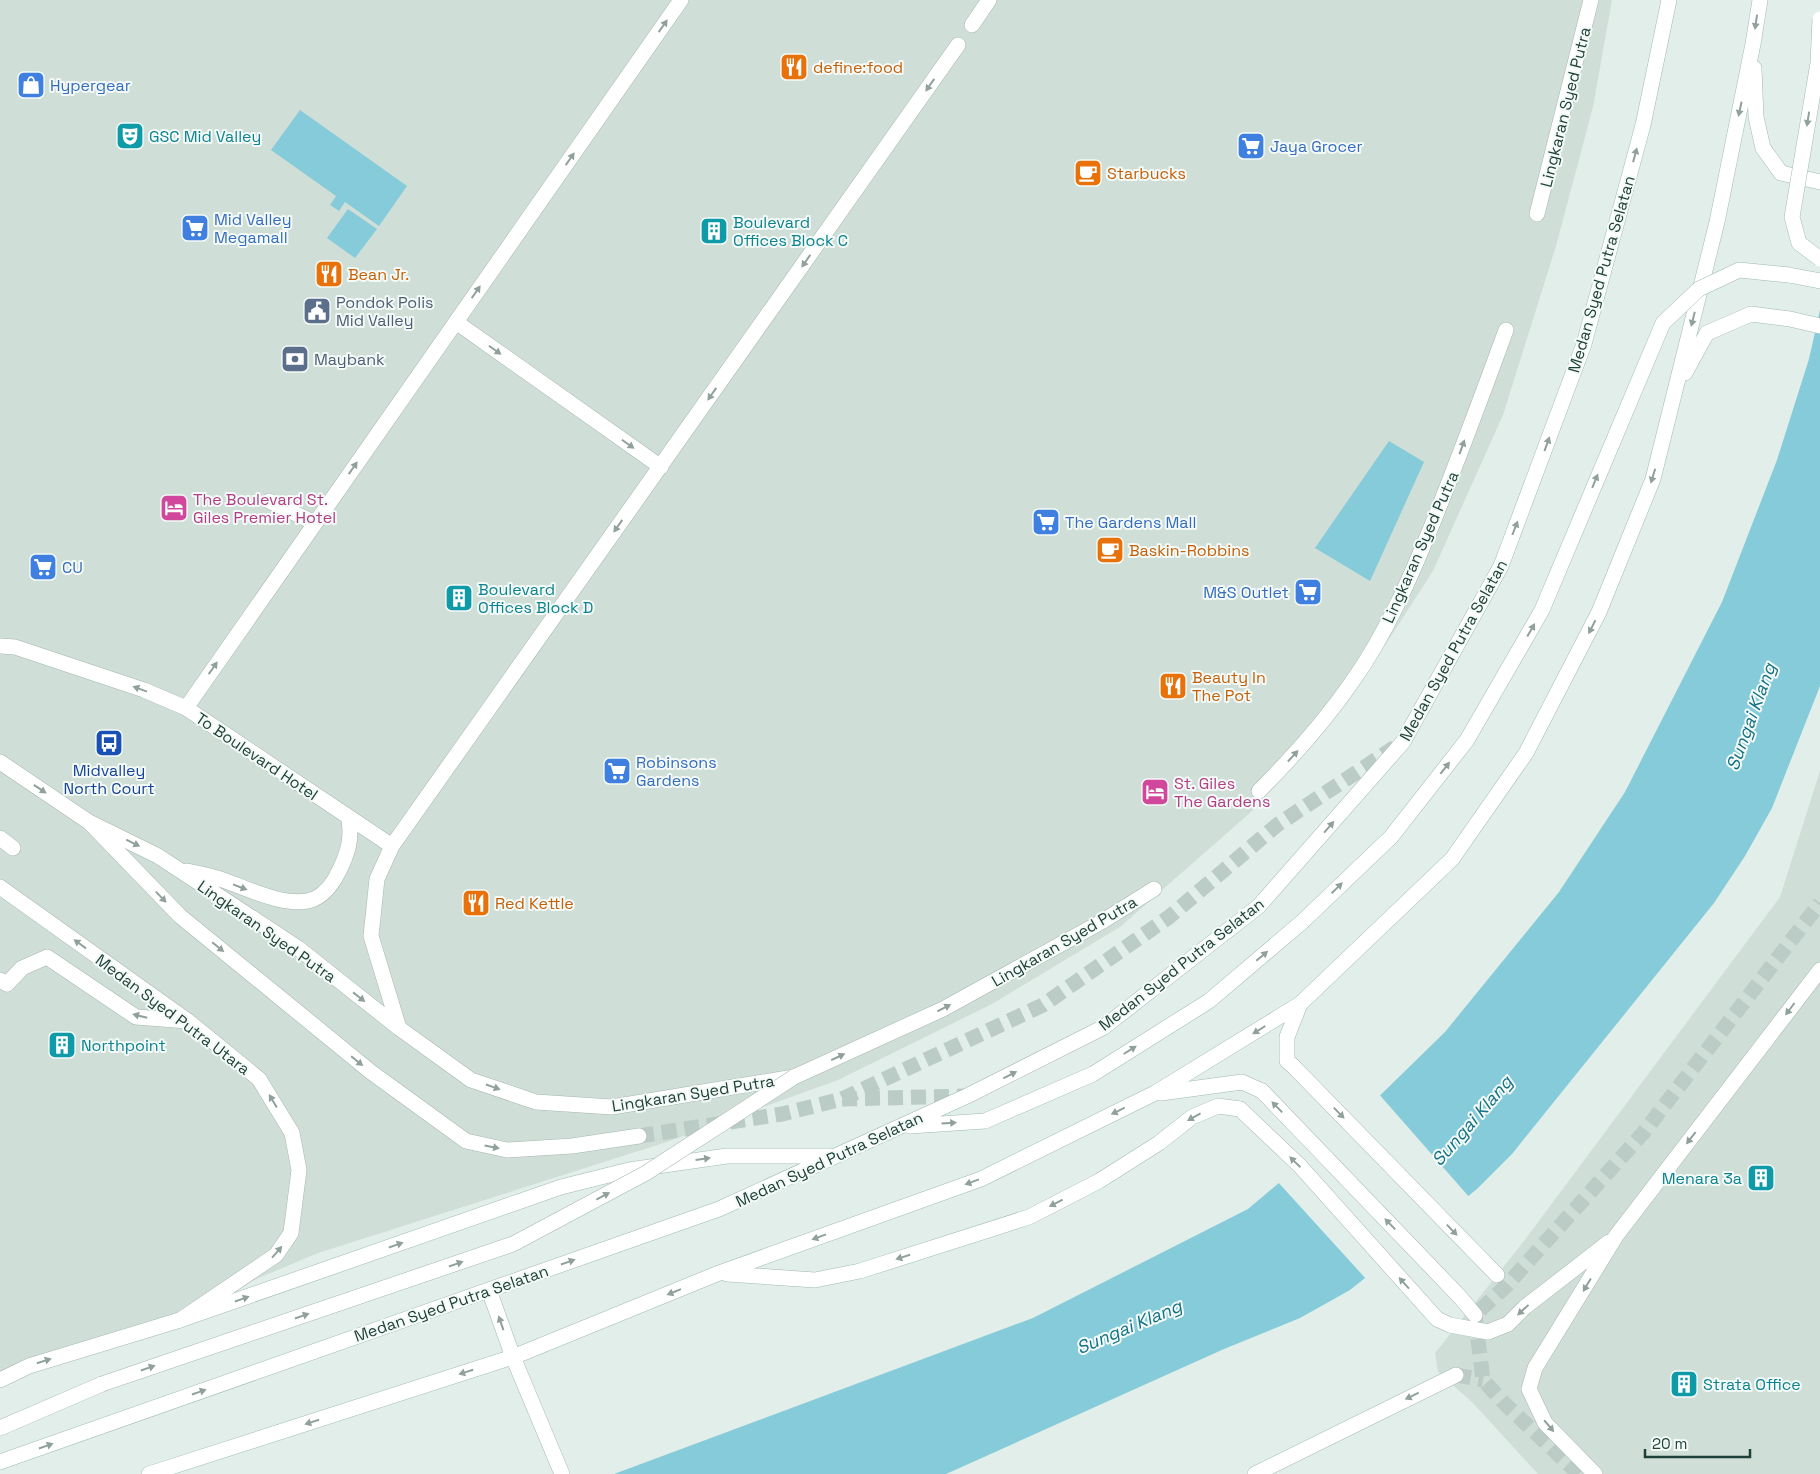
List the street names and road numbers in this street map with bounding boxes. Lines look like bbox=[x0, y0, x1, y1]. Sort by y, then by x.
street label: Lingkaran Syed Putra bbox=[1535, 25, 1596, 189]
street label: Medan Syed Putra Selatan bbox=[1563, 173, 1640, 375]
street label: Lingkaran Syed Putra bbox=[1377, 468, 1463, 627]
street label: Medan Syed Putra Selatan bbox=[1395, 556, 1512, 745]
street label: To Boulevard Hotel bbox=[191, 708, 322, 805]
street label: Lingkaran Syed Putra bbox=[193, 876, 340, 987]
street label: Lingkaran Syed Putra bbox=[988, 891, 1141, 992]
street label: Medan Syed Putra Selatan bbox=[1094, 893, 1268, 1036]
street label: Medan Syed Putra Utara bbox=[91, 949, 254, 1079]
street label: Lingkaran Syed Putra bbox=[610, 1070, 776, 1117]
street label: Medan Syed Putra Selatan bbox=[732, 1107, 926, 1212]
street label: Medan Syed Putra Selatan bbox=[351, 1260, 551, 1347]

